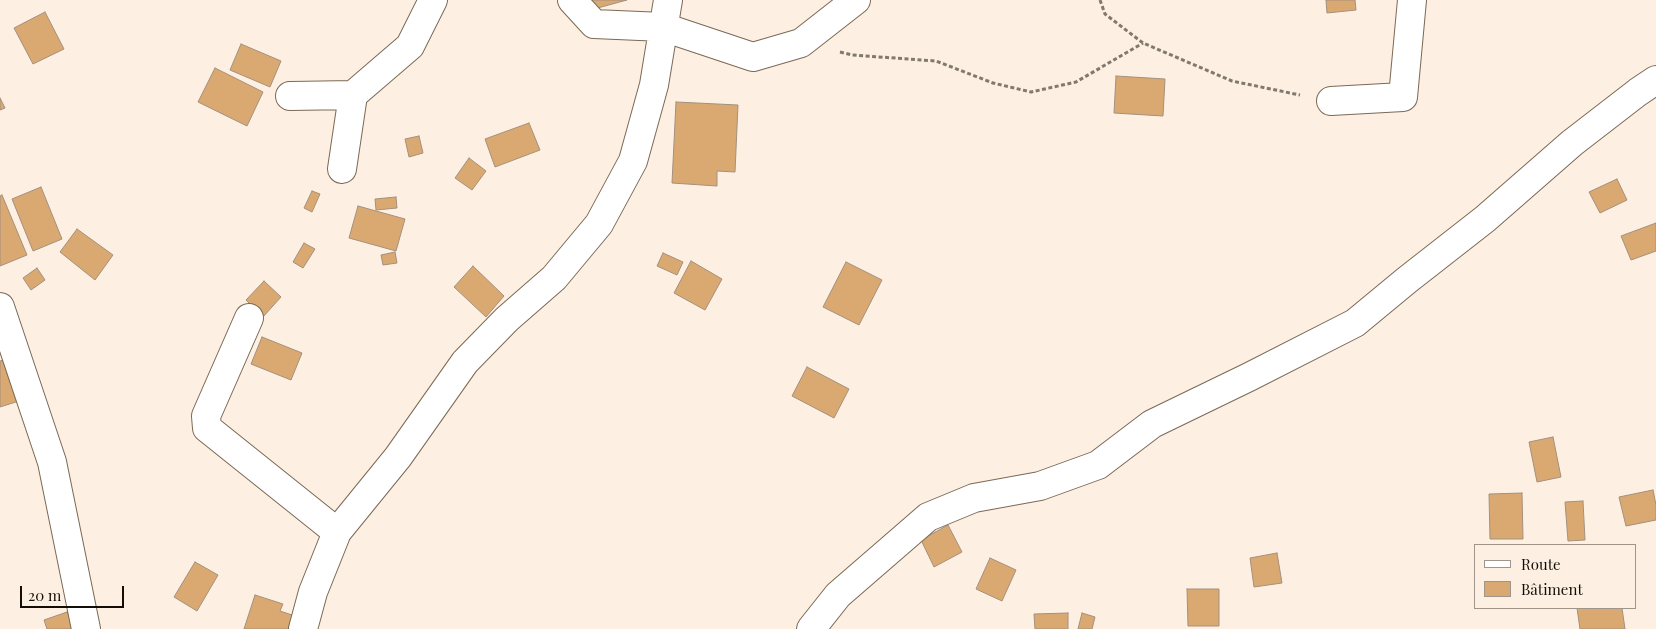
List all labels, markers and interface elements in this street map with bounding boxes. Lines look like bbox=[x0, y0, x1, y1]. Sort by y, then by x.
legend bbox=[1474, 544, 1636, 609]
text: Route bbox=[1521, 554, 1561, 574]
scale bar bbox=[22, 576, 126, 608]
text: Bâtiment bbox=[1521, 579, 1583, 599]
text: 20 m bbox=[28, 585, 61, 605]

